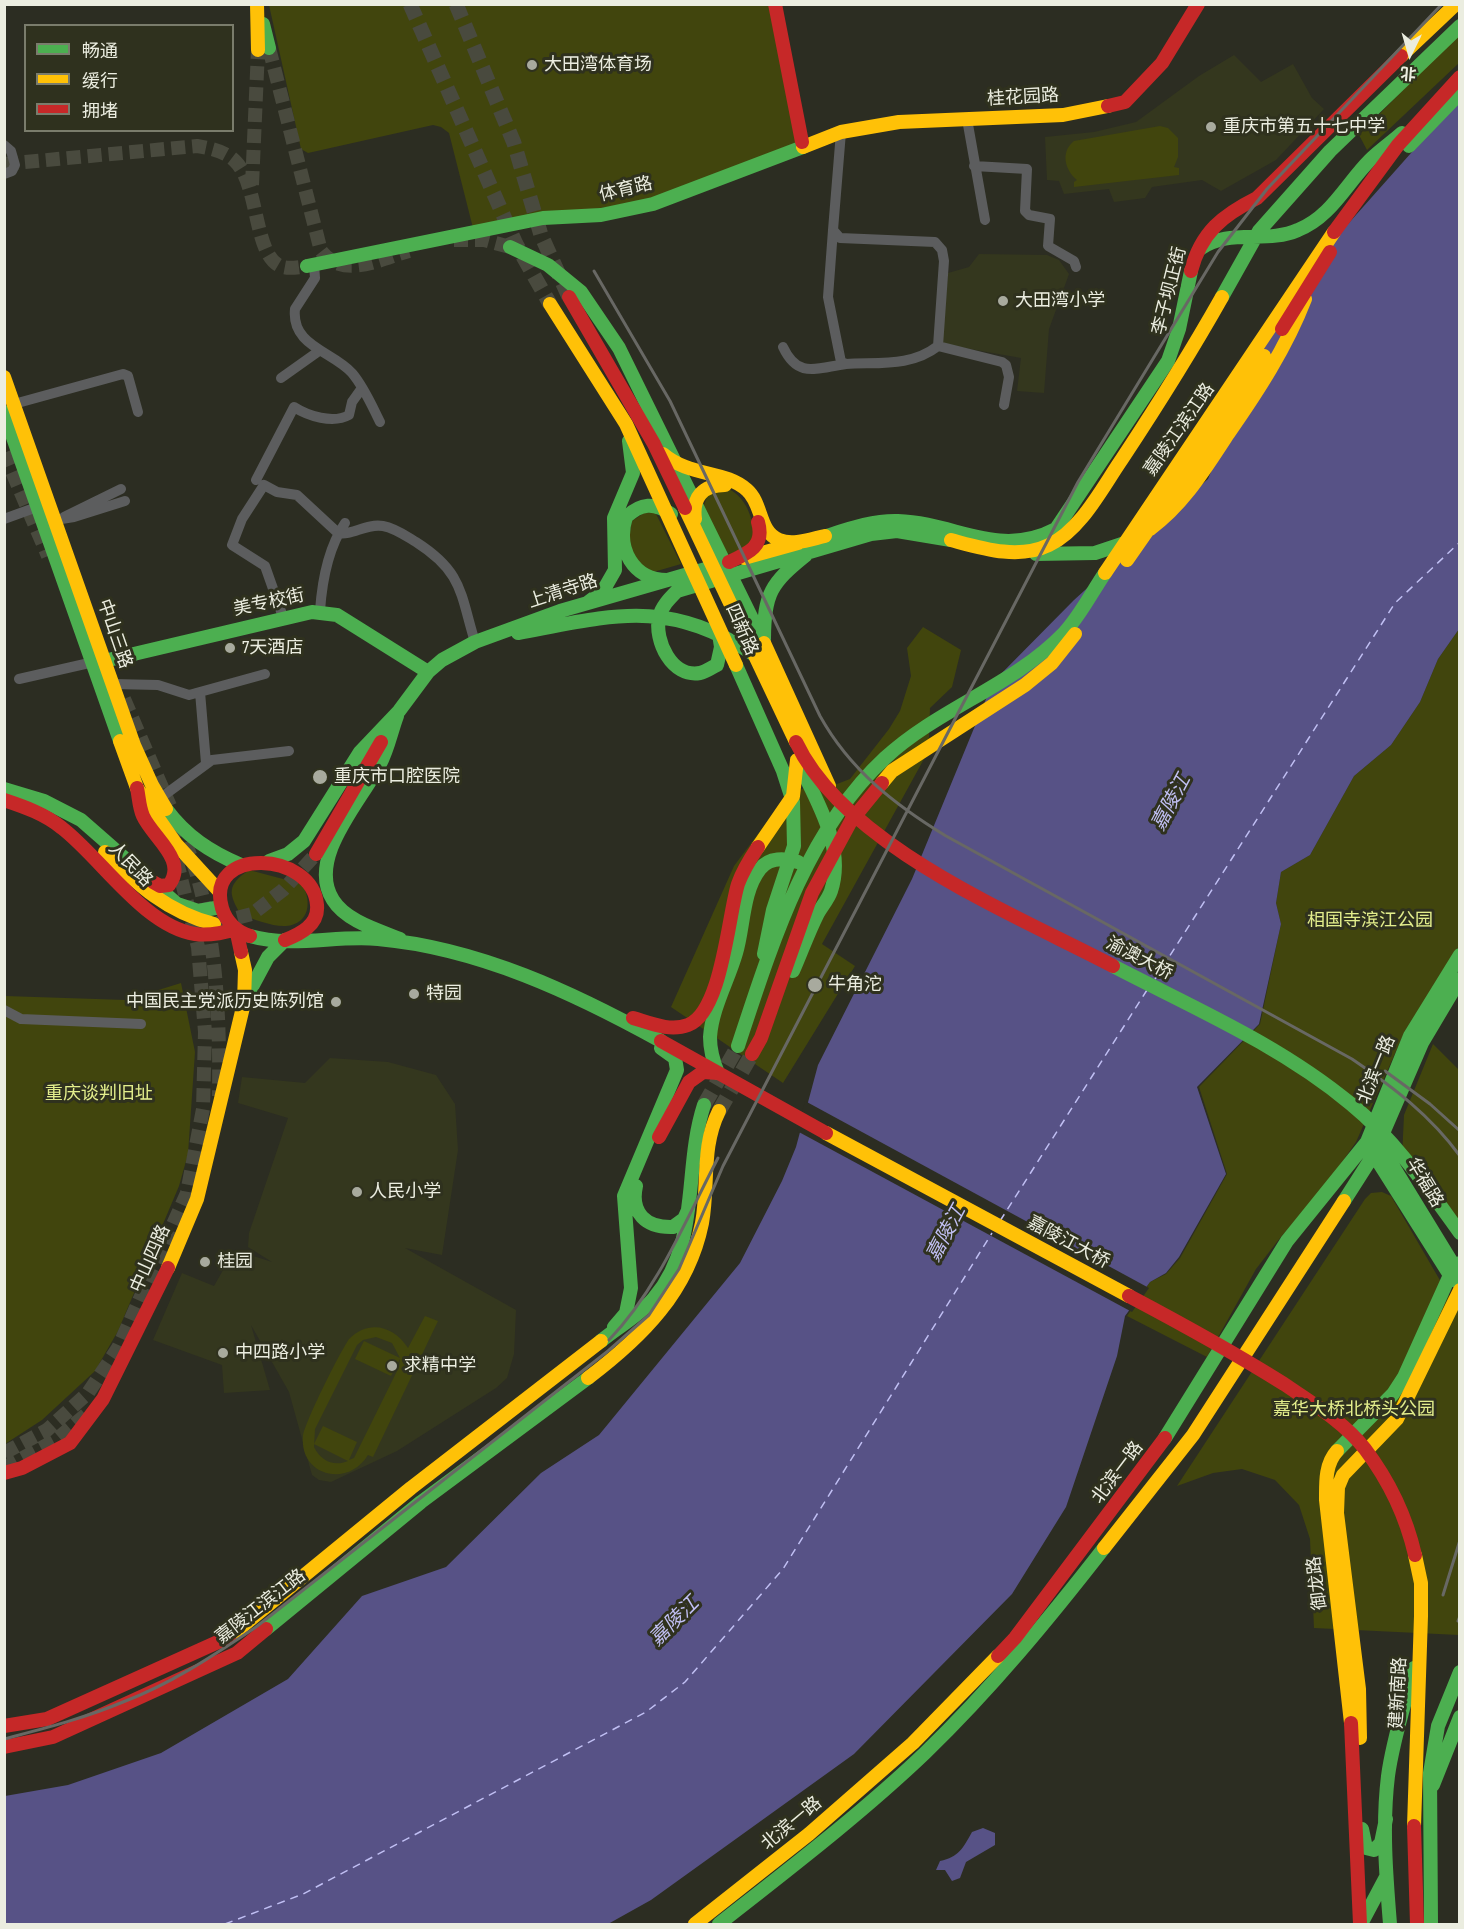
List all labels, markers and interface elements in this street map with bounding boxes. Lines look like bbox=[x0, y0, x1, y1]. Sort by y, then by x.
legend bbox=[24, 24, 234, 132]
north arrow bbox=[1380, 24, 1440, 84]
text: 畅通 bbox=[82, 41, 118, 62]
place label: 大田湾体育场 bbox=[544, 54, 652, 76]
marker: 大田湾体育场 bbox=[525, 58, 539, 72]
text: 北 bbox=[1400, 62, 1417, 83]
text: 缓行 bbox=[82, 71, 118, 92]
street label: 桂花园路 bbox=[986, 85, 1060, 111]
text: 拥堵 bbox=[82, 101, 118, 122]
place label: 重庆市第五十七中学 bbox=[1223, 116, 1385, 138]
marker: 重庆市第五十七中学 bbox=[1204, 120, 1218, 134]
street label: 体育路 bbox=[597, 173, 655, 207]
street label: 李子坝正街 bbox=[1149, 245, 1191, 337]
place label: 大田湾小学 bbox=[1015, 290, 1105, 312]
marker: 大田湾小学 bbox=[996, 294, 1010, 308]
street label: 嘉陵江滨江路 bbox=[1140, 380, 1220, 480]
street label: 上清寺路 bbox=[525, 571, 601, 613]
street label: 美专校街 bbox=[232, 585, 306, 621]
street label: 中山三路 bbox=[92, 596, 136, 672]
street label: 四新路 bbox=[720, 601, 762, 659]
place label: 7天酒店 bbox=[242, 637, 303, 659]
marker: 7天酒店 bbox=[223, 641, 237, 655]
place label: 重庆市口腔医院 bbox=[334, 766, 460, 788]
marker: 重庆市口腔医院 bbox=[311, 768, 329, 786]
water label: 嘉陵江 bbox=[1147, 771, 1197, 835]
street label: 人民路 bbox=[103, 838, 157, 892]
park label: 相国寺滨江公园 bbox=[1307, 910, 1433, 932]
street label: 渝澳大桥 bbox=[1102, 933, 1176, 985]
place label: 牛角沱 bbox=[828, 974, 882, 996]
marker: 牛角沱 bbox=[806, 976, 824, 994]
place label: 特园 bbox=[426, 983, 462, 1005]
marker: 特园 bbox=[407, 987, 421, 1001]
place label: 中国民主党派历史陈列馆 bbox=[126, 991, 324, 1013]
marker: 中国民主党派历史陈列馆 bbox=[329, 995, 343, 1009]
street label: 北滨一路 bbox=[1354, 1033, 1400, 1107]
park label: 重庆谈判旧址 bbox=[45, 1083, 153, 1105]
street label: 华福路 bbox=[1401, 1154, 1447, 1212]
place label: 人民小学 bbox=[369, 1181, 441, 1203]
marker: 人民小学 bbox=[350, 1185, 364, 1199]
water label: 嘉陵江 bbox=[922, 1202, 972, 1266]
street label: 嘉陵江大桥 bbox=[1023, 1212, 1113, 1274]
street label: 中山四路 bbox=[126, 1222, 176, 1296]
place label: 桂园 bbox=[217, 1251, 253, 1273]
marker: 桂园 bbox=[198, 1255, 212, 1269]
place label: 中四路小学 bbox=[235, 1342, 325, 1364]
marker: 中四路小学 bbox=[216, 1346, 230, 1360]
place label: 求精中学 bbox=[404, 1355, 476, 1377]
marker: 求精中学 bbox=[385, 1359, 399, 1373]
park label: 嘉华大桥北桥头公园 bbox=[1273, 1399, 1435, 1421]
street label: 北滨一路 bbox=[1088, 1438, 1148, 1508]
street label: 御龙路 bbox=[1304, 1555, 1332, 1611]
street label: 嘉陵江滨江路 bbox=[212, 1565, 310, 1649]
water label: 嘉陵江 bbox=[645, 1592, 705, 1652]
street label: 建新南路 bbox=[1386, 1656, 1412, 1730]
street label: 北滨一路 bbox=[757, 1793, 827, 1855]

